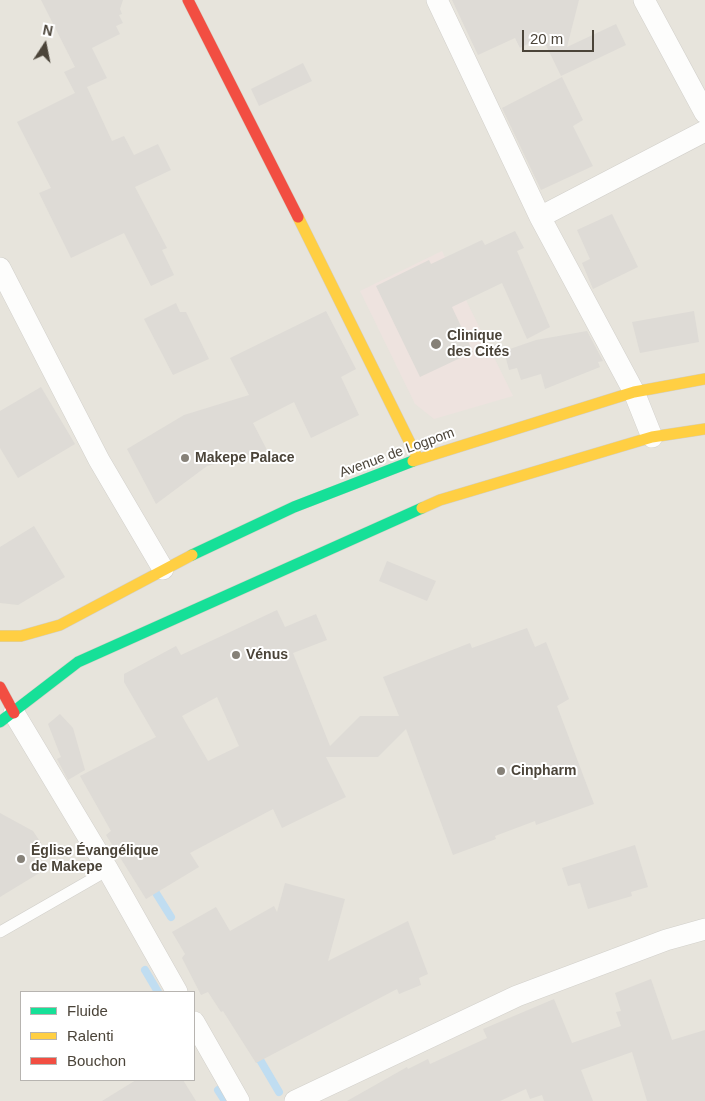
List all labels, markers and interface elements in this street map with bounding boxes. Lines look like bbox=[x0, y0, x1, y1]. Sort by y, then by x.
north arrow bbox=[20, 20, 70, 70]
scale bar bbox=[525, 20, 598, 52]
text: N bbox=[41, 21, 54, 39]
text: 20 m bbox=[530, 30, 563, 47]
place label: Clinique des Cités bbox=[447, 328, 509, 361]
marker: Clinique des Cités bbox=[429, 337, 443, 351]
street label: Avenue de Logpom bbox=[337, 424, 457, 482]
place label: Makepe Palace bbox=[195, 450, 295, 466]
marker: Makepe Palace bbox=[179, 452, 191, 464]
place label: Vénus bbox=[246, 647, 288, 663]
marker: Vénus bbox=[230, 649, 242, 661]
place label: Cinpharm bbox=[511, 763, 576, 779]
marker: Cinpharm bbox=[495, 765, 507, 777]
place label: Église Évangélique de Makepe bbox=[31, 843, 159, 876]
marker: Église Évangélique de Makepe bbox=[15, 853, 27, 865]
legend bbox=[20, 991, 195, 1081]
text: Fluide bbox=[67, 1002, 108, 1019]
text: Ralenti bbox=[67, 1027, 114, 1044]
text: Bouchon bbox=[67, 1052, 126, 1069]

